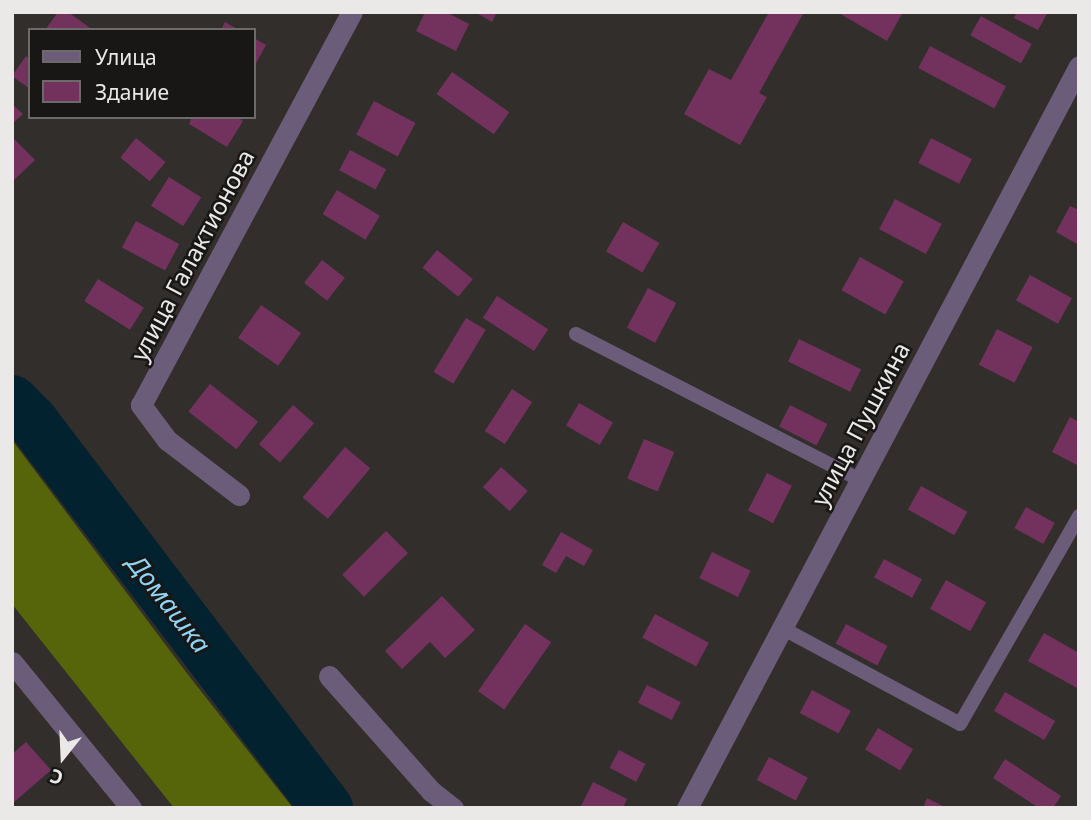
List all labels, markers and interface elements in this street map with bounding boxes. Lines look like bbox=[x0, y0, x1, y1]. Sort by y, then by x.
legend bbox=[28, 28, 256, 119]
text: Улица bbox=[95, 43, 157, 71]
text: Здание bbox=[95, 78, 169, 106]
street label: улица Галактионова bbox=[124, 144, 260, 366]
street label: улица Пушкина bbox=[805, 337, 915, 511]
water label: Домашка bbox=[121, 549, 217, 659]
north arrow bbox=[28, 722, 98, 792]
text: С bbox=[47, 763, 66, 791]

